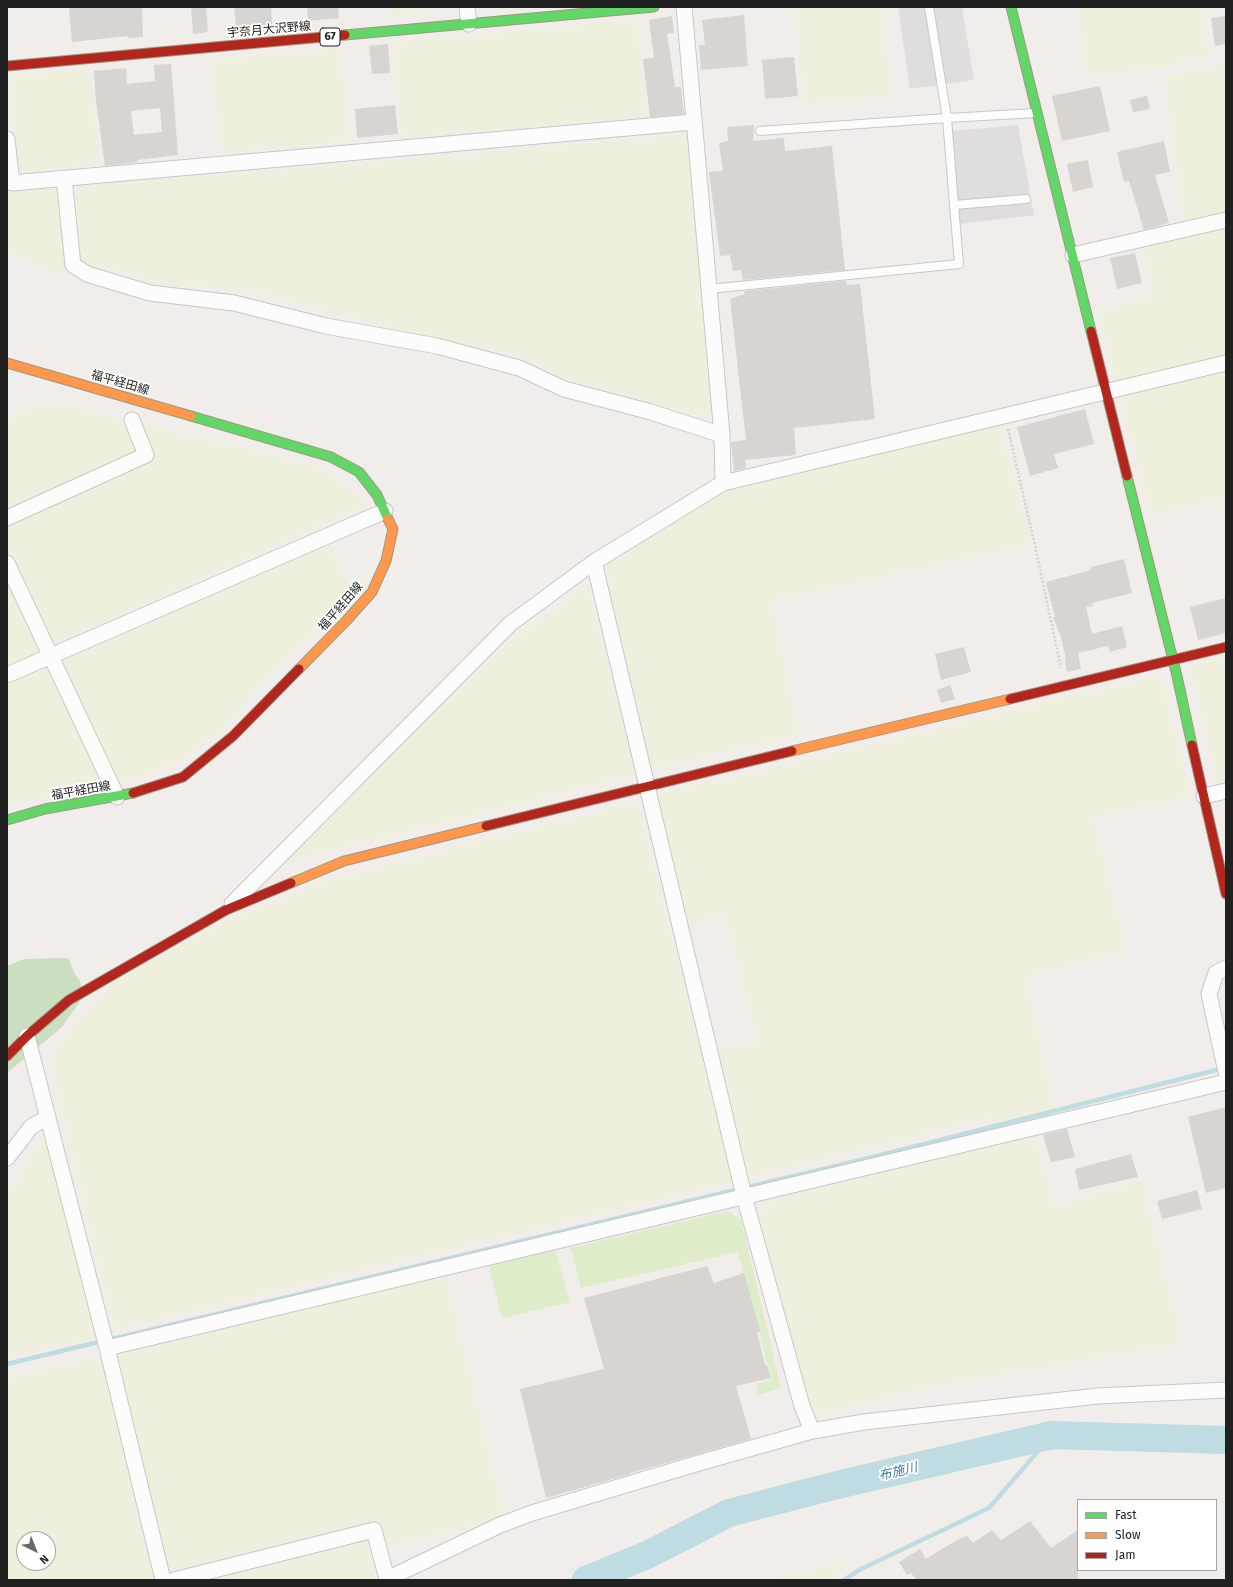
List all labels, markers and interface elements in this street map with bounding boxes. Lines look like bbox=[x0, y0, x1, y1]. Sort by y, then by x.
street label: 宇奈月大沢野線 bbox=[227, 19, 311, 41]
road number: 67 bbox=[320, 28, 340, 46]
street label: 福平経田線 bbox=[89, 368, 151, 398]
street label: 福平経田線 bbox=[316, 580, 366, 634]
street label: 福平経田線 bbox=[50, 779, 112, 803]
water label: 布施川 bbox=[877, 1460, 919, 1484]
legend bbox=[1077, 1499, 1217, 1571]
text: Fast bbox=[1115, 1508, 1137, 1522]
text: Slow bbox=[1115, 1528, 1141, 1542]
north arrow bbox=[16, 1531, 56, 1571]
text: Jam bbox=[1115, 1548, 1135, 1562]
text: N bbox=[37, 1552, 51, 1567]

